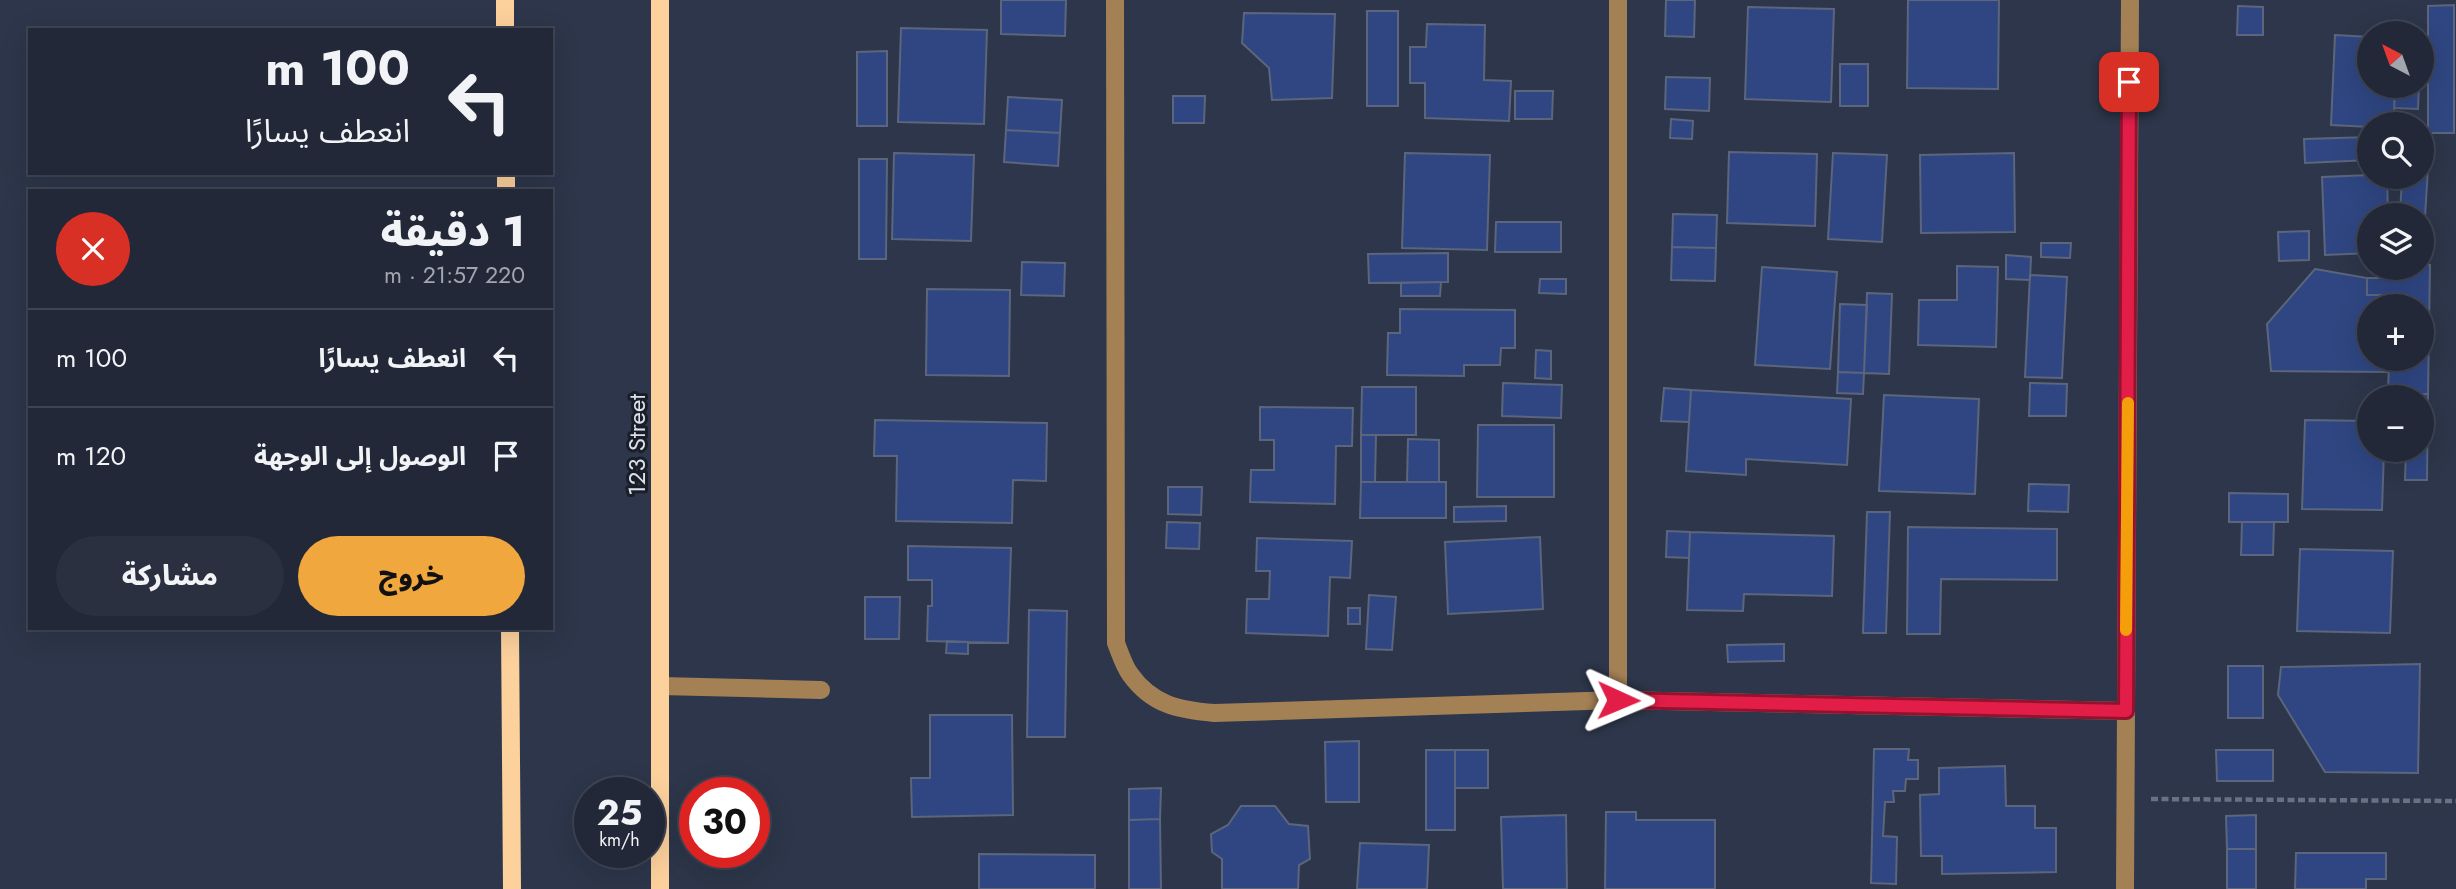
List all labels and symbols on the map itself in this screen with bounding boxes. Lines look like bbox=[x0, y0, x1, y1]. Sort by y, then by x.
north arrow bbox=[2357, 21, 2434, 98]
pin bbox=[2099, 52, 2159, 112]
street label: 123 Street bbox=[619, 394, 654, 496]
position arrow bbox=[1581, 663, 1655, 737]
speed limit sign: 30 bbox=[679, 777, 770, 868]

